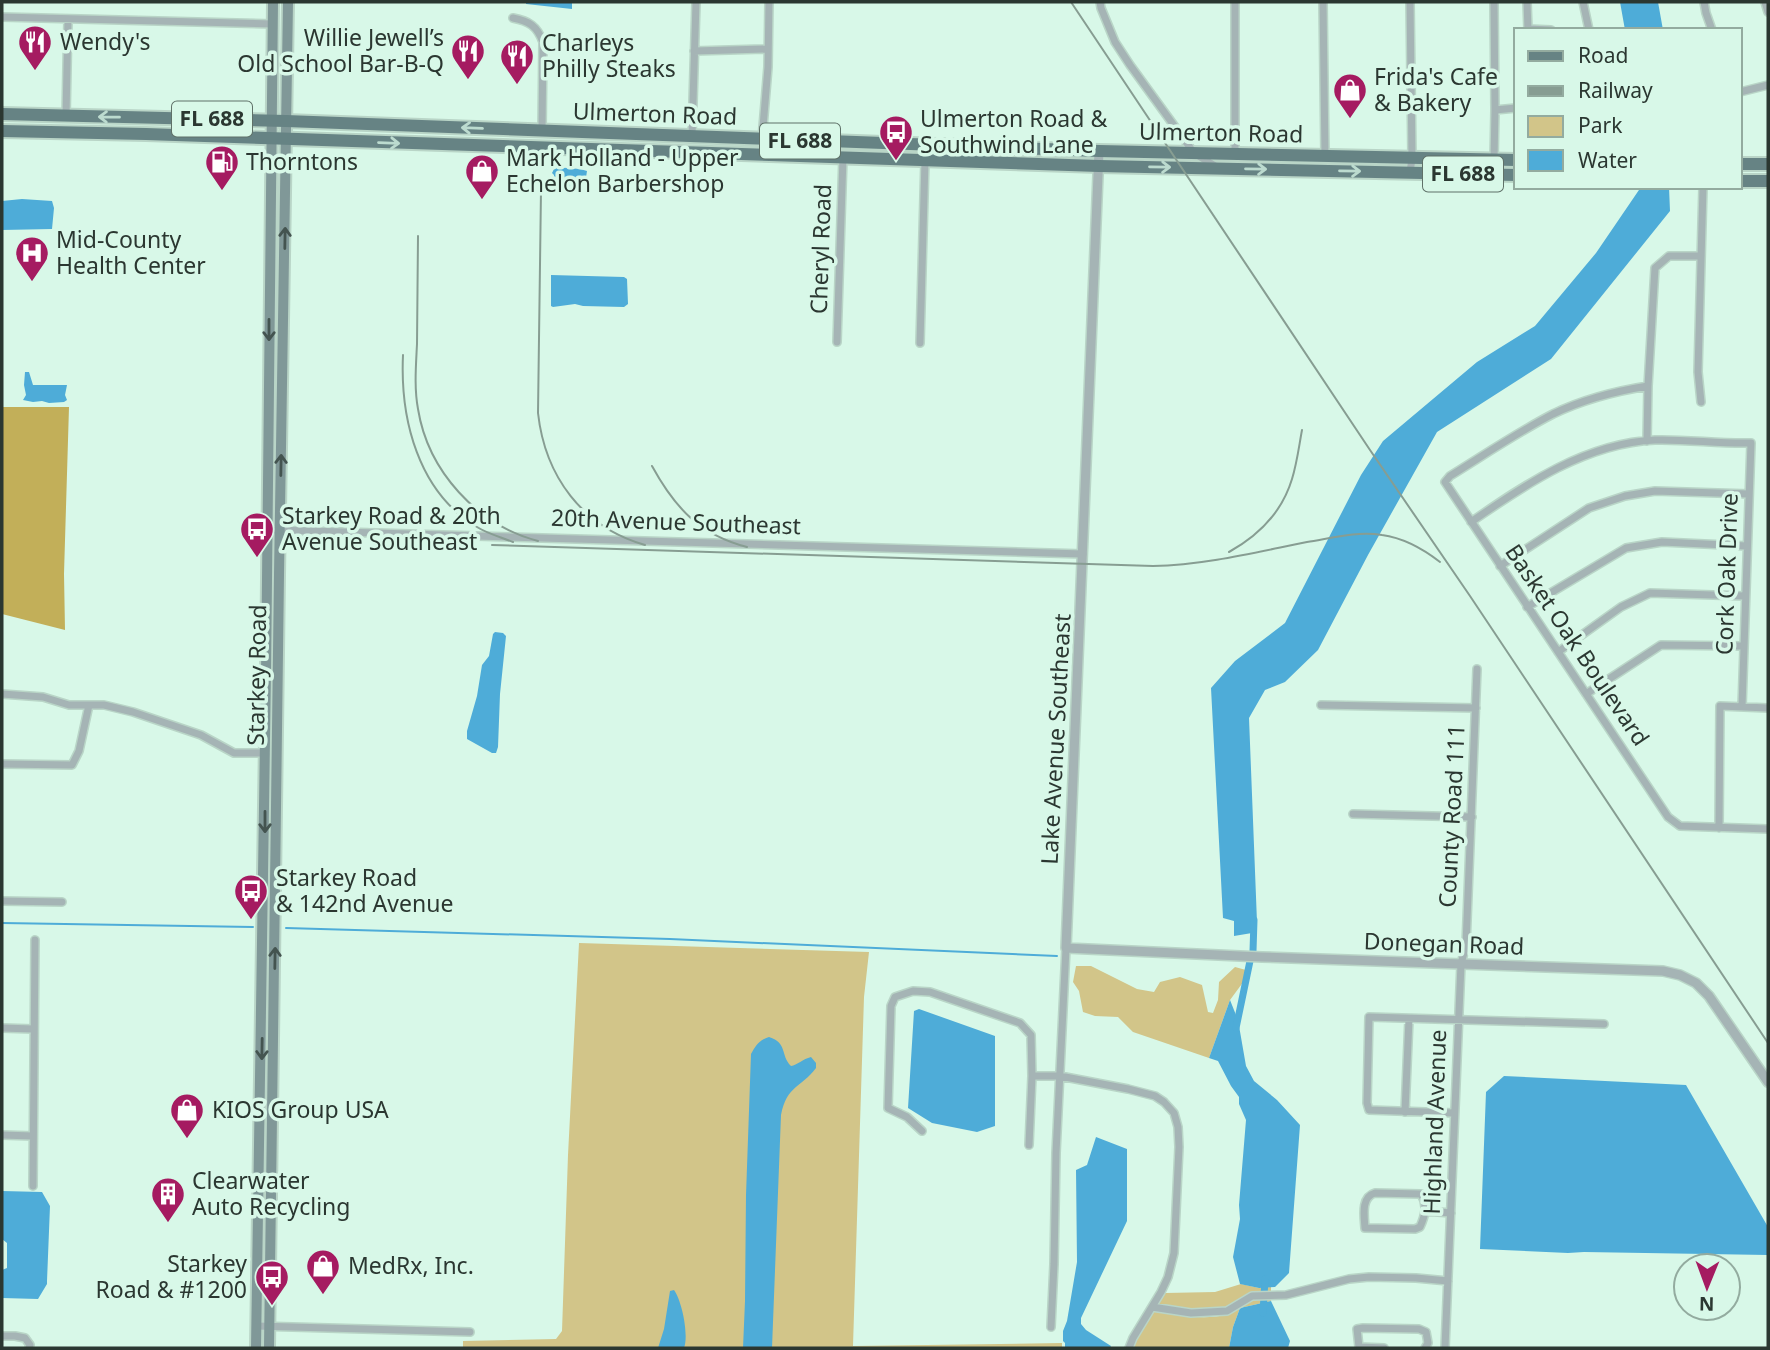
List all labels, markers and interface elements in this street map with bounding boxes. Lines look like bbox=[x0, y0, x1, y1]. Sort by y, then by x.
place label: Willie Jewell’s Old School Bar-B-Q bbox=[237, 21, 444, 79]
restaurant icon: Wendy's bbox=[16, 23, 54, 72]
place label: Wendy's bbox=[60, 25, 150, 57]
place label: Charleys Philly Steaks bbox=[542, 26, 676, 84]
legend bbox=[1514, 28, 1742, 189]
restaurant icon: Willie Jewell’s Old School Bar-B-Q bbox=[449, 32, 487, 81]
restaurant icon: Charleys Philly Steaks bbox=[498, 37, 536, 86]
text: Road bbox=[1578, 41, 1628, 69]
place label: Frida's Cafe & Bakery bbox=[1374, 60, 1498, 118]
shop icon: Frida's Cafe & Bakery bbox=[1331, 71, 1369, 120]
text: Railway bbox=[1578, 76, 1653, 104]
street label: Ulmerton Road bbox=[572, 94, 738, 132]
road number: FL 688 bbox=[172, 102, 252, 136]
place label: Ulmerton Road & Southwind Lane bbox=[920, 102, 1107, 160]
one-way arrow bbox=[97, 110, 120, 123]
text: Park bbox=[1578, 111, 1623, 139]
bus stop icon: Ulmerton Road & Southwind Lane bbox=[877, 113, 915, 162]
street label: Ulmerton Road bbox=[1139, 115, 1303, 149]
one-way arrow bbox=[461, 121, 484, 134]
road number: FL 688 bbox=[760, 124, 840, 158]
one-way arrow bbox=[377, 137, 400, 150]
place label: Mark Holland - Upper Echelon Barbershop bbox=[506, 141, 739, 199]
fuel station icon: Thorntons bbox=[203, 143, 241, 192]
place label: Thorntons bbox=[246, 145, 358, 177]
text: Water bbox=[1578, 146, 1637, 174]
shop icon: Mark Holland - Upper Echelon Barbershop bbox=[463, 152, 501, 201]
road number: FL 688 bbox=[1423, 156, 1503, 192]
one-way arrow bbox=[1149, 160, 1172, 174]
one-way arrow bbox=[1244, 163, 1267, 176]
one-way arrow bbox=[1338, 165, 1361, 178]
street label: Cheryl Road bbox=[802, 183, 838, 315]
place label: Mid-County Health Center bbox=[56, 223, 206, 281]
one-way arrow bbox=[278, 227, 292, 250]
hospital icon: Mid-County Health Center bbox=[13, 234, 51, 283]
one-way arrow bbox=[262, 318, 276, 341]
one-way arrow bbox=[274, 454, 288, 477]
street label: Cork Oak Drive bbox=[1707, 492, 1745, 656]
place label: Starkey Road & 20th Avenue Southeast bbox=[282, 499, 501, 557]
street label: 20th Avenue Southeast bbox=[551, 501, 802, 541]
bus stop icon: Starkey Road & 20th Avenue Southeast bbox=[238, 510, 276, 559]
street label: Basket Oak Boulevard bbox=[1498, 537, 1657, 752]
street label: Starkey Road bbox=[239, 604, 273, 746]
street label: Lake Avenue Southeast bbox=[1032, 613, 1078, 865]
street label: County Road 111 bbox=[1430, 723, 1472, 908]
one-way arrow bbox=[258, 810, 272, 833]
place label: Starkey Road & 142nd Avenue bbox=[276, 861, 453, 919]
bus stop icon: Starkey Road & 142nd Avenue bbox=[232, 872, 270, 921]
street label: Donegan Road bbox=[1363, 924, 1525, 962]
one-way arrow bbox=[268, 947, 281, 970]
street label: Highland Avenue bbox=[1415, 1029, 1453, 1215]
one-way arrow bbox=[255, 1037, 269, 1060]
shop icon: KIOS Group USA bbox=[168, 1091, 206, 1140]
place label: KIOS Group USA bbox=[212, 1093, 389, 1125]
place label: Clearwater Auto Recycling bbox=[192, 1164, 350, 1222]
building icon: Clearwater Auto Recycling bbox=[149, 1175, 187, 1224]
place label: Starkey Road & #1200 bbox=[95, 1247, 247, 1305]
shop icon: MedRx, Inc. bbox=[304, 1247, 342, 1296]
place label: MedRx, Inc. bbox=[348, 1249, 474, 1281]
north arrow bbox=[1672, 1252, 1742, 1322]
bus stop icon: Starkey Road & #1200 bbox=[253, 1258, 291, 1307]
text: N bbox=[1699, 1291, 1715, 1317]

